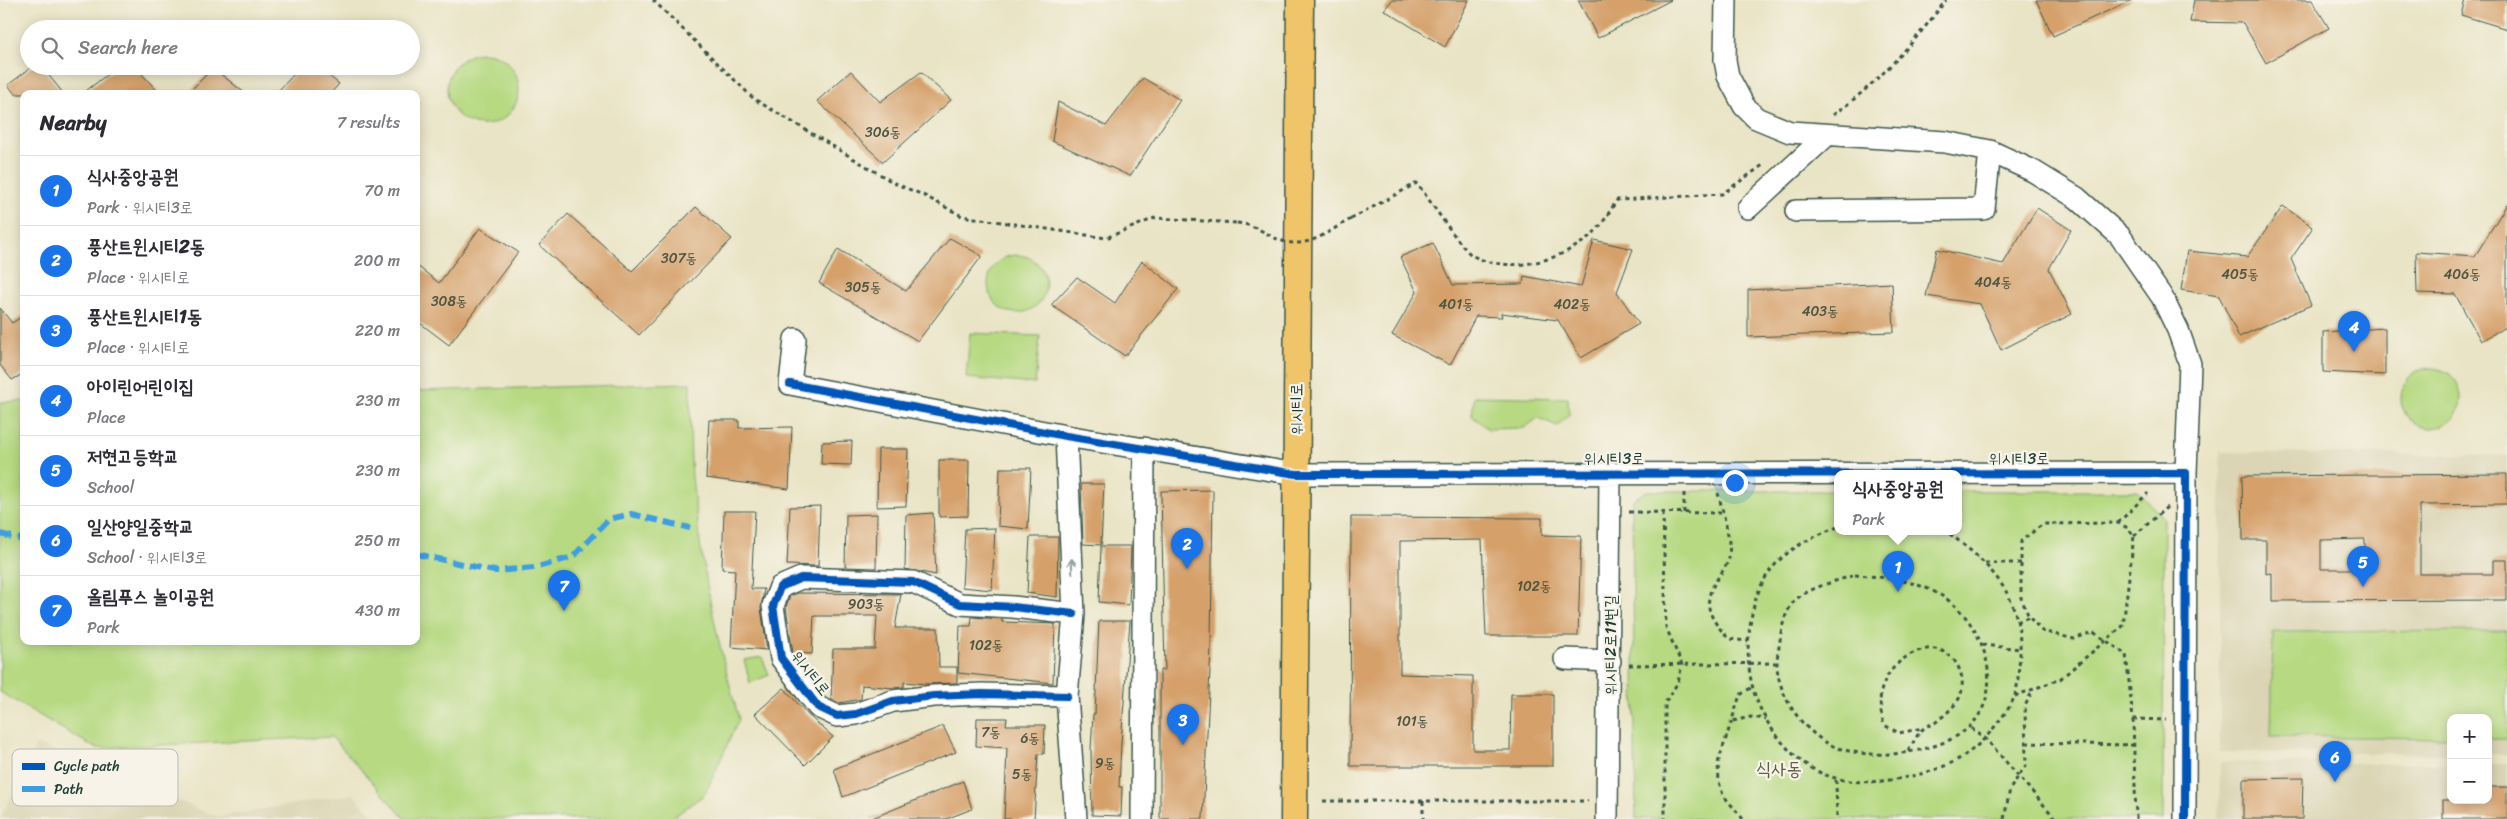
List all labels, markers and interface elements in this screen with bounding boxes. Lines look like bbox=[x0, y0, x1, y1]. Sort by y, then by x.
search box bbox=[20, 20, 420, 75]
text: Search here bbox=[78, 31, 178, 64]
icon: search bbox=[38, 34, 66, 62]
text: Nearby bbox=[40, 104, 106, 142]
text: 7 results bbox=[337, 108, 400, 137]
house number: 306동 bbox=[865, 120, 901, 145]
text: 식사중앙공원 bbox=[87, 160, 179, 193]
text: 1 bbox=[53, 176, 59, 205]
text: 70 m bbox=[364, 176, 400, 205]
text: Park · 위시티3로 bbox=[87, 193, 193, 222]
text: 풍산트윈시티2동 bbox=[87, 230, 205, 263]
text: 2 bbox=[51, 246, 61, 275]
text: 200 m bbox=[354, 246, 400, 275]
house number: 307동 bbox=[661, 246, 697, 271]
house number: 405동 bbox=[2221, 262, 2259, 287]
house number: 406동 bbox=[2444, 262, 2480, 287]
text: Place · 위시티로 bbox=[87, 263, 190, 292]
house number: 404동 bbox=[1974, 270, 2012, 295]
house number: 305동 bbox=[845, 275, 881, 300]
house number: 308동 bbox=[431, 289, 467, 314]
house number: 401동 bbox=[1439, 292, 1473, 317]
house number: 402동 bbox=[1554, 292, 1590, 317]
house number: 403동 bbox=[1802, 299, 1838, 324]
text: 풍산트윈시티1동 bbox=[87, 300, 202, 333]
pin: 4 bbox=[2338, 311, 2370, 352]
text: 3 bbox=[52, 316, 60, 345]
text: 220 m bbox=[355, 316, 400, 345]
text: Place · 위시티로 bbox=[87, 333, 190, 362]
text: 아이린어린이집 bbox=[87, 370, 194, 403]
street label: 위시티로 bbox=[1282, 383, 1311, 435]
text: 4 bbox=[51, 386, 61, 415]
text: 230 m bbox=[355, 386, 400, 415]
text: Place bbox=[87, 403, 126, 432]
text: 저현고등학교 bbox=[87, 440, 179, 473]
street label: 위시티3로 bbox=[1584, 444, 1644, 473]
street label: 위시티3로 bbox=[1989, 444, 2049, 473]
text: 5 bbox=[51, 456, 61, 485]
text: 230 m bbox=[355, 456, 400, 485]
your location bbox=[1722, 470, 1748, 496]
popup bbox=[1834, 470, 1962, 535]
text: 식사중앙공원 bbox=[1852, 472, 1944, 505]
text: School bbox=[87, 473, 134, 502]
text: Park bbox=[1852, 505, 1885, 534]
text: 일산양일중학교 bbox=[87, 510, 194, 543]
text: 6 bbox=[51, 526, 61, 555]
text: 250 m bbox=[354, 526, 400, 555]
pin: 2 bbox=[1171, 528, 1203, 569]
text: School · 위시티3로 bbox=[87, 543, 207, 572]
pin: 5 bbox=[2347, 546, 2379, 587]
pin: 1 bbox=[1882, 551, 1914, 592]
one-way arrow bbox=[1067, 558, 1076, 574]
pin: 7 bbox=[548, 570, 580, 611]
house number: 102동 bbox=[1517, 574, 1551, 599]
text: 올림푸스 놀이공원 bbox=[87, 580, 214, 613]
house number: 903동 bbox=[848, 592, 884, 617]
street label: 위시티2로11번길 bbox=[1596, 595, 1625, 695]
text: 7 bbox=[51, 596, 61, 625]
text: 430 m bbox=[355, 596, 400, 625]
text: Park bbox=[87, 613, 120, 642]
house number: 102동 bbox=[969, 633, 1003, 658]
street label: 위시티로 bbox=[784, 644, 838, 702]
pin: 3 bbox=[1167, 704, 1199, 745]
house number: 101동 bbox=[1396, 709, 1428, 734]
map controls bbox=[2447, 714, 2492, 804]
button: + bbox=[2447, 714, 2492, 759]
house number: 7동 bbox=[981, 720, 1001, 745]
house number: 6동 bbox=[1020, 726, 1040, 751]
pin: 6 bbox=[2319, 741, 2351, 782]
legend bbox=[12, 749, 178, 806]
house number: 9동 bbox=[1095, 751, 1115, 776]
district label: 식사동 bbox=[1756, 752, 1802, 785]
text: Cycle path bbox=[54, 754, 120, 779]
button: − bbox=[2447, 759, 2492, 804]
house number: 5동 bbox=[1012, 762, 1032, 787]
text: Path bbox=[54, 777, 83, 802]

